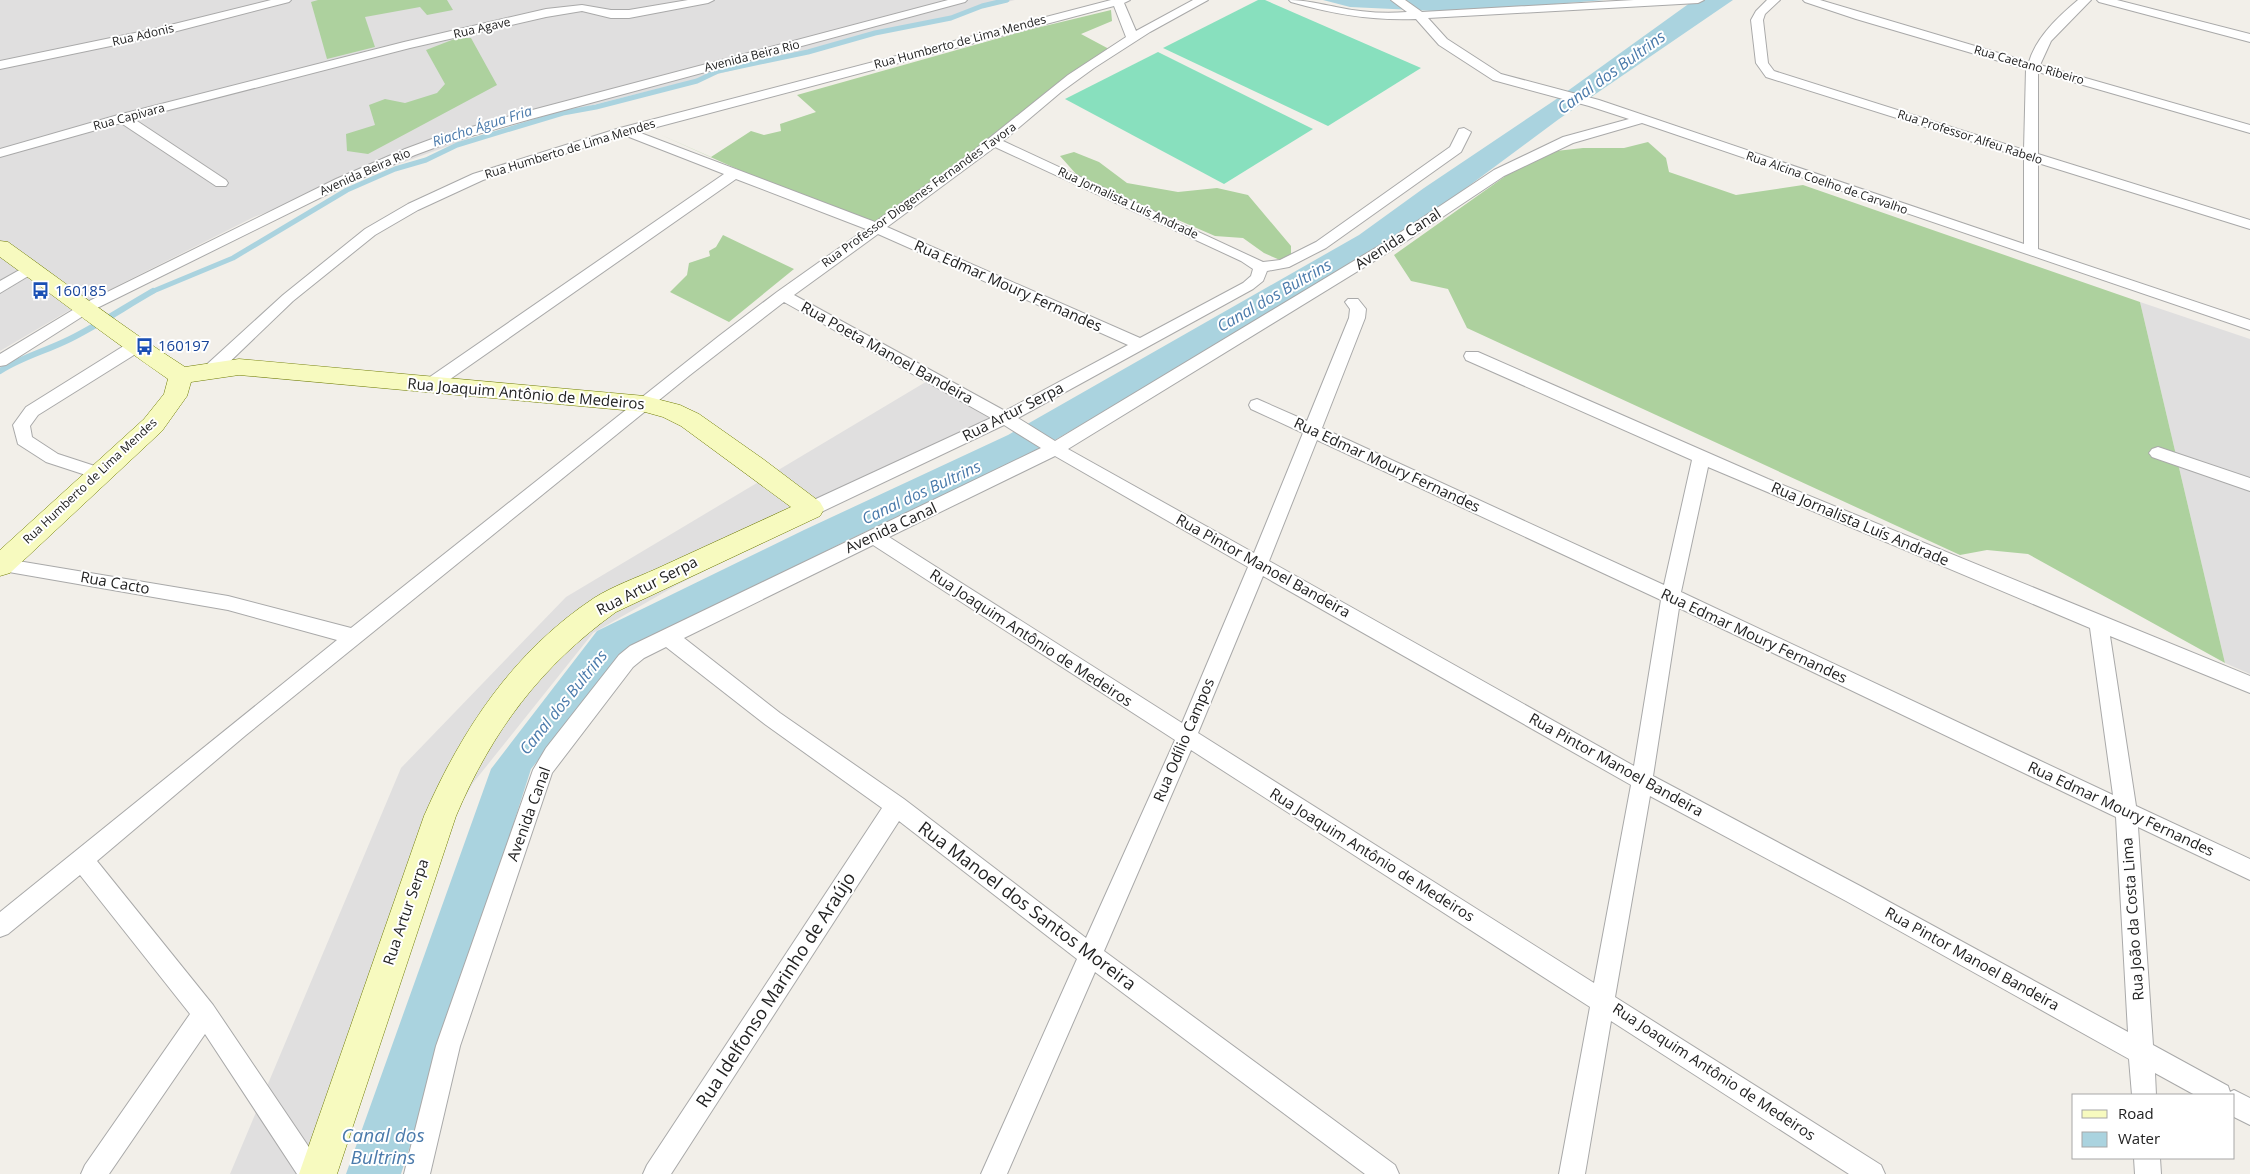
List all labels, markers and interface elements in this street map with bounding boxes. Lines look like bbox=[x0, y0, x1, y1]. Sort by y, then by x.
street label: Rua Humberto de Lima Mendes bbox=[872, 10, 1048, 73]
street label: Rua Agave bbox=[452, 13, 512, 42]
street label: Rua Adonis bbox=[110, 19, 176, 50]
water label: Canal dos Bultrins bbox=[1552, 25, 1670, 119]
street label: Avenida Beira Rio bbox=[702, 35, 801, 76]
street label: Rua Caetano Ribeiro bbox=[1972, 41, 2086, 88]
street label: Rua Capivara bbox=[91, 99, 167, 134]
water label: Riacho Água Fria bbox=[430, 100, 534, 151]
street label: Rua Professor Alfeu Rabelo bbox=[1895, 105, 2045, 168]
street label: Rua Humberto de Lima Mendes bbox=[482, 114, 657, 183]
street label: Rua Professor Diogenes Fernandes Tavora bbox=[818, 118, 1019, 271]
street label: Avenida Beira Rio bbox=[317, 144, 413, 199]
street label: Rua Alcina Coelho de Carvalho bbox=[1744, 147, 1910, 218]
street label: Rua Jornalista Luís Andrade bbox=[1055, 162, 1201, 243]
street label: Avenida Canal bbox=[1351, 203, 1444, 273]
street label: Rua Edmar Moury Fernandes bbox=[911, 235, 1105, 336]
water label: Canal dos Bultrins bbox=[1213, 253, 1335, 337]
place label: 160185 bbox=[55, 280, 106, 300]
bus stop icon: 160185 bbox=[31, 281, 51, 301]
street label: Rua Poeta Manoel Bandeira bbox=[798, 296, 977, 408]
place label: 160197 bbox=[158, 335, 209, 355]
bus stop icon: 160197 bbox=[134, 336, 154, 356]
street label: Rua Joaquim Antônio de Medeiros bbox=[407, 373, 646, 413]
street label: Rua Artur Serpa bbox=[958, 377, 1067, 445]
street label: Rua Edmar Moury Fernandes bbox=[1291, 412, 1484, 516]
street label: Rua Humberto de Lima Mendes bbox=[19, 414, 161, 547]
water label: Canal dos Bultrins bbox=[858, 455, 984, 529]
street label: Rua Jornalista Luís Andrade bbox=[1768, 476, 1952, 570]
street label: Avenida Canal bbox=[842, 497, 940, 557]
street label: Rua Pintor Manoel Bandeira bbox=[1173, 509, 1354, 621]
street label: Rua Artur Serpa bbox=[592, 551, 701, 619]
street label: Rua Joaquim Antônio de Medeiros bbox=[926, 564, 1137, 710]
street label: Rua Cacto bbox=[79, 566, 151, 598]
street label: Rua Edmar Moury Fernandes bbox=[1658, 583, 1851, 687]
water label: Canal dos Bultrins bbox=[514, 645, 612, 759]
street label: Rua Odílio Campos bbox=[1148, 675, 1218, 805]
street label: Rua Pintor Manoel Bandeira bbox=[1526, 708, 1707, 820]
street label: Rua Edmar Moury Fernandes bbox=[2025, 756, 2218, 860]
street label: Avenida Canal bbox=[502, 764, 554, 864]
street label: Rua Joaquim Antônio de Medeiros bbox=[1266, 783, 1479, 926]
street label: Rua Manoel dos Santos Moreira bbox=[914, 815, 1141, 995]
street label: Rua João da Costa Lima bbox=[2116, 837, 2148, 1001]
street label: Rua Artur Serpa bbox=[378, 856, 433, 967]
street label: Rua Idelfonso Marinho de Araújo bbox=[690, 867, 860, 1112]
street label: Rua Pintor Manoel Bandeira bbox=[1882, 902, 2063, 1014]
street label: Rua Joaquim Antônio de Medeiros bbox=[1609, 998, 1820, 1144]
legend bbox=[2072, 1094, 2235, 1159]
text: Road bbox=[2118, 1103, 2154, 1123]
water label: Canal dos Bultrins bbox=[341, 1122, 425, 1170]
text: Water bbox=[2118, 1128, 2160, 1148]

